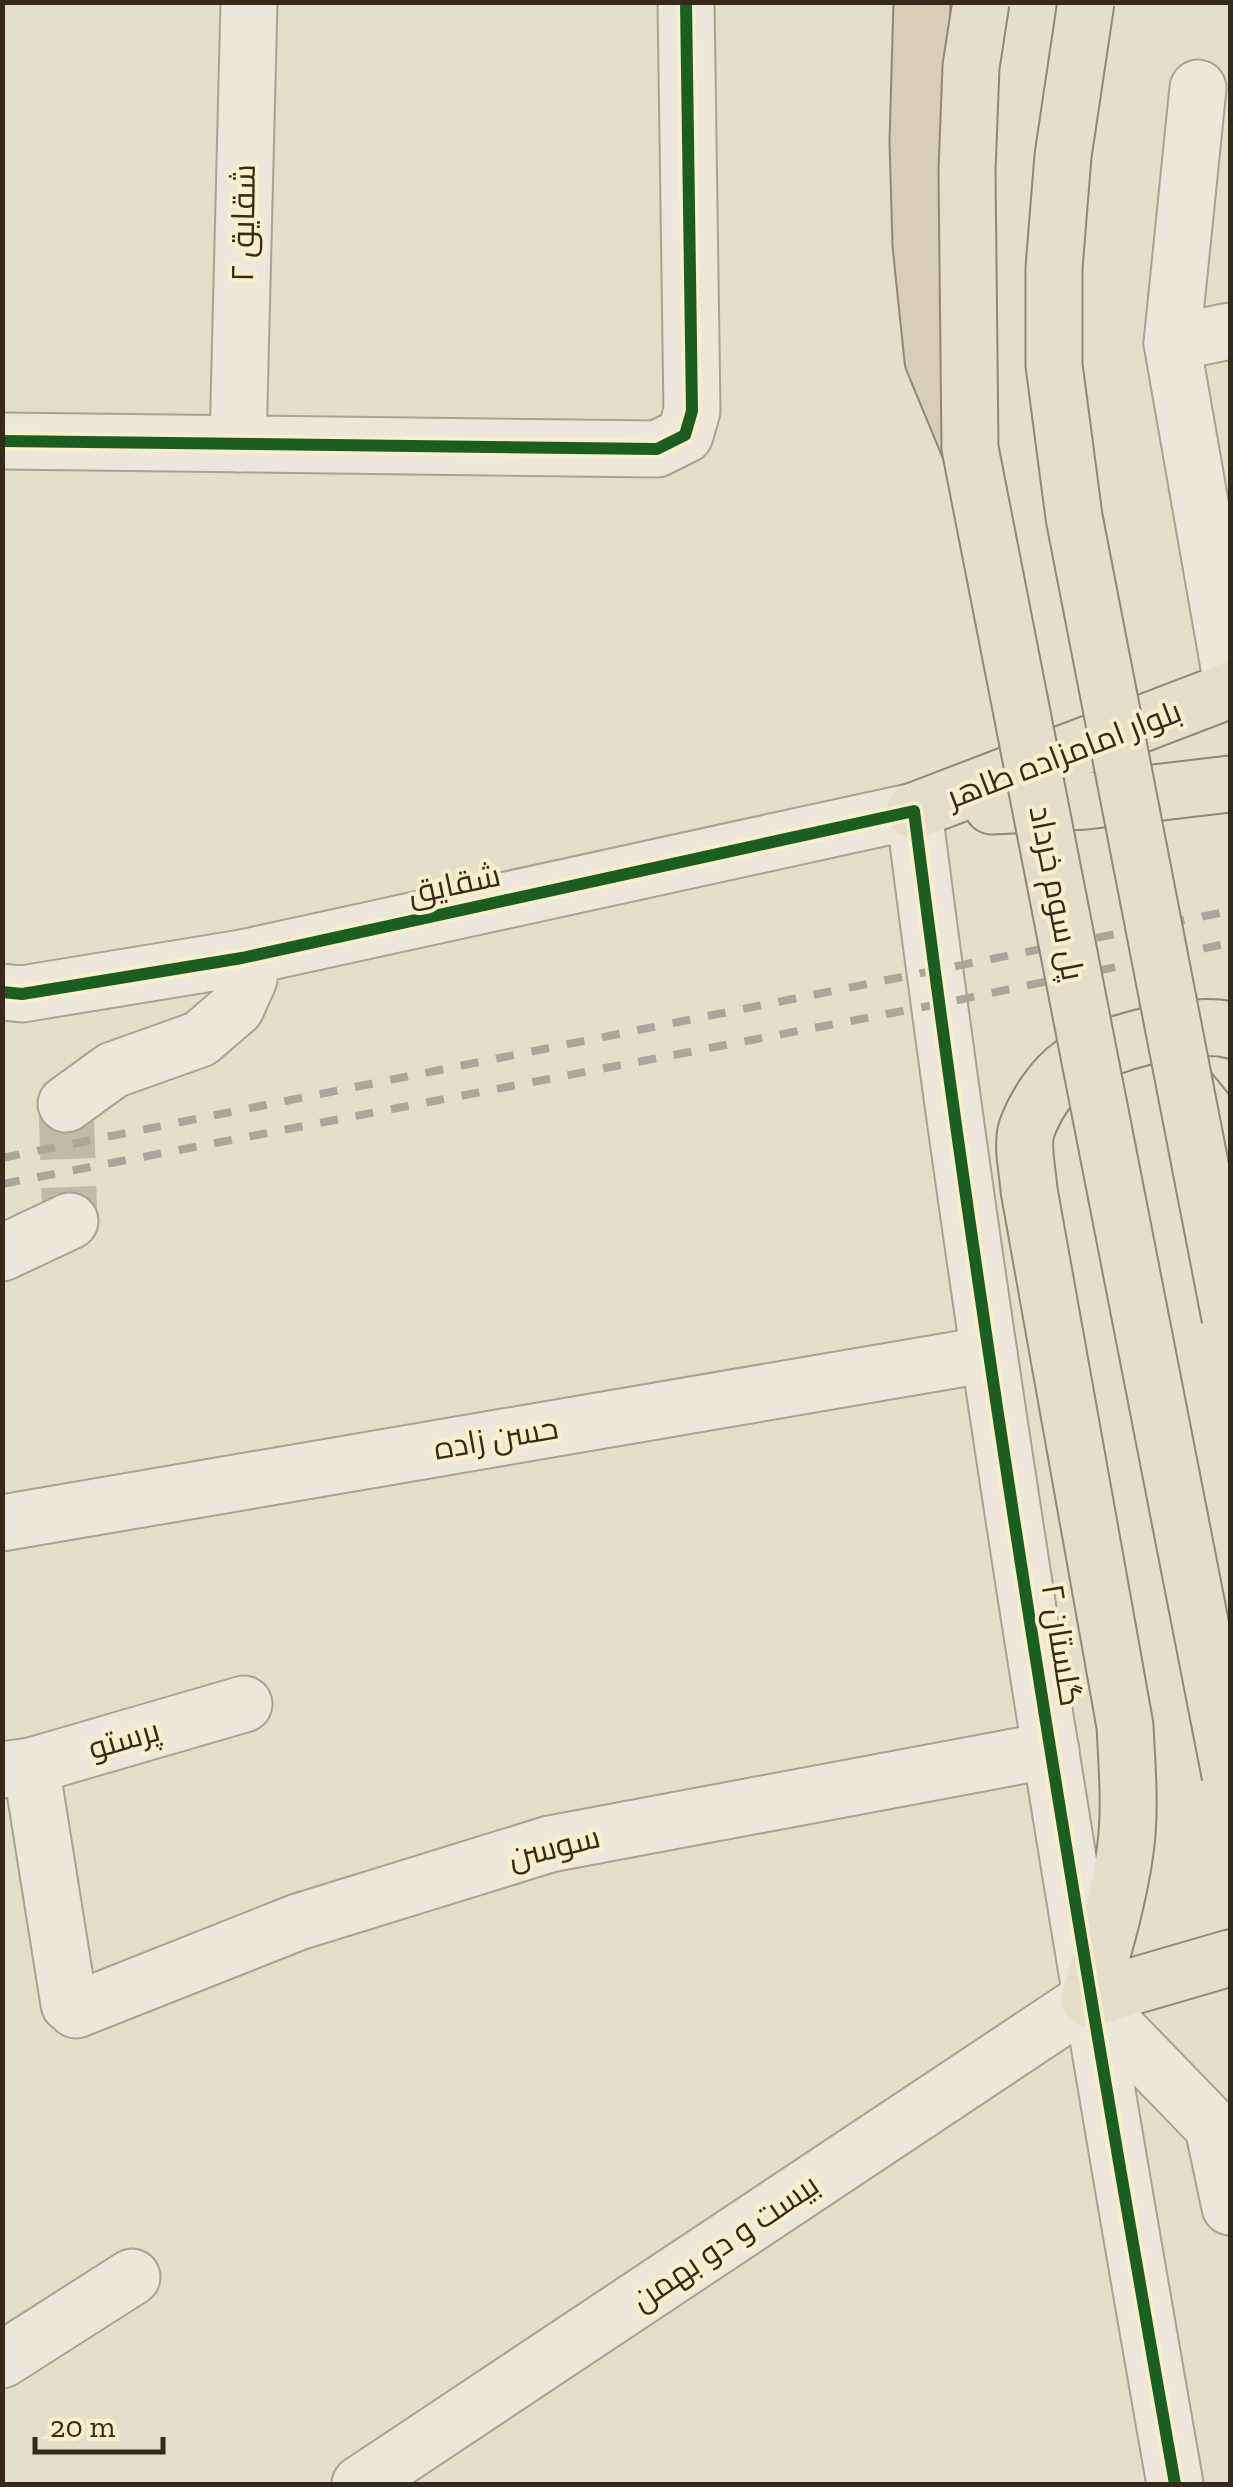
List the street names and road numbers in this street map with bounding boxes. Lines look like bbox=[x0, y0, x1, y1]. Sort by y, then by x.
street label: شقایق ۲ bbox=[223, 164, 264, 282]
street label: بلوار امامزاده طاهر bbox=[939, 692, 1187, 817]
street label: پل سوم خرداد bbox=[1018, 802, 1093, 985]
street label: شقایق bbox=[404, 856, 504, 913]
street label: حسن زاده bbox=[431, 1408, 561, 1468]
street label: گلستان ۲ bbox=[1034, 1581, 1090, 1709]
street label: پرستو bbox=[84, 1711, 165, 1769]
street label: سوسن bbox=[504, 1817, 604, 1877]
street label: بیست و دو بهمن bbox=[624, 2165, 826, 2319]

